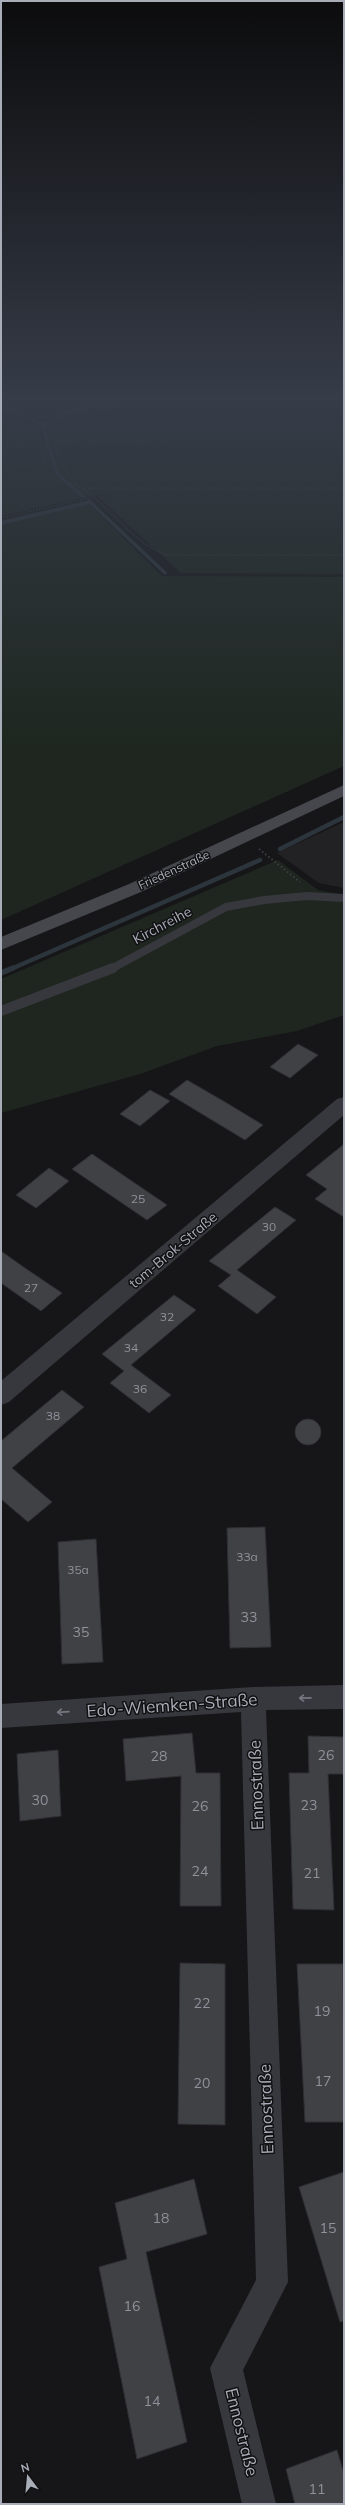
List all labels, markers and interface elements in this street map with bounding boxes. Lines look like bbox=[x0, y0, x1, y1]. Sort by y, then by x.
street label: Friedenstraße bbox=[136, 847, 212, 893]
street label: Kirchreihe bbox=[129, 902, 195, 948]
house number: 25 bbox=[131, 1191, 145, 1206]
street label: tom-Brok-Straße bbox=[125, 1208, 221, 1292]
house number: 30 bbox=[262, 1219, 276, 1234]
house number: 27 bbox=[24, 1280, 38, 1295]
house number: 32 bbox=[160, 1309, 174, 1324]
house number: 34 bbox=[124, 1340, 138, 1355]
house number: 36 bbox=[133, 1381, 147, 1396]
house number: 38 bbox=[46, 1408, 60, 1423]
house number: 33a bbox=[236, 1549, 258, 1564]
house number: 35a bbox=[67, 1562, 89, 1577]
house number: 33 bbox=[241, 1608, 257, 1626]
house number: 35 bbox=[73, 1623, 89, 1641]
street label: Edo-Wiemken-Straße bbox=[86, 1688, 258, 1721]
one-way arrow bbox=[299, 1694, 312, 1702]
one-way arrow bbox=[57, 1708, 70, 1715]
street label: Ennostraße bbox=[243, 1740, 268, 1830]
house number: 26 bbox=[318, 1746, 334, 1764]
house number: 28 bbox=[151, 1747, 167, 1765]
house number: 30 bbox=[32, 1791, 48, 1809]
house number: 23 bbox=[301, 1796, 317, 1814]
house number: 26 bbox=[192, 1797, 208, 1815]
house number: 24 bbox=[192, 1862, 209, 1880]
house number: 21 bbox=[304, 1864, 320, 1882]
house number: 22 bbox=[194, 1994, 210, 2012]
house number: 19 bbox=[314, 2002, 330, 2020]
street label: Ennostraße bbox=[253, 2064, 278, 2154]
house number: 17 bbox=[315, 2072, 331, 2090]
house number: 20 bbox=[194, 2074, 210, 2092]
house number: 18 bbox=[153, 2209, 169, 2227]
house number: 15 bbox=[320, 2219, 336, 2237]
house number: 16 bbox=[124, 2297, 140, 2315]
street label: Ennostraße bbox=[221, 2386, 264, 2478]
house number: 14 bbox=[144, 2392, 161, 2410]
north arrow bbox=[8, 2457, 48, 2497]
text: N bbox=[19, 2460, 31, 2475]
house number: 11 bbox=[309, 2480, 325, 2498]

